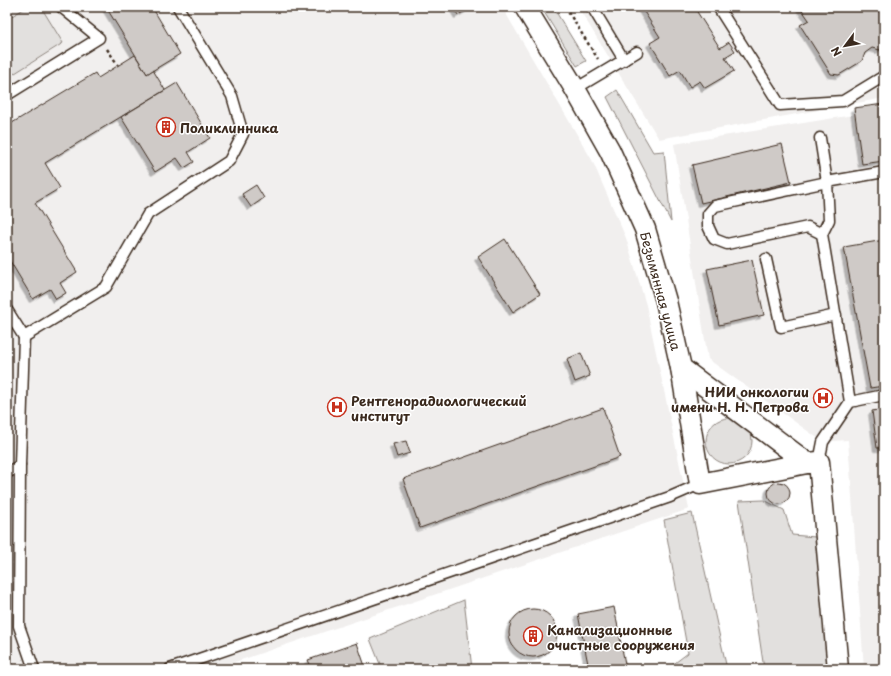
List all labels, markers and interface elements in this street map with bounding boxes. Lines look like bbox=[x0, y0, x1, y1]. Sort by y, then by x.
north arrow bbox=[825, 26, 865, 66]
text: N bbox=[826, 43, 846, 60]
building icon: Поликлинника bbox=[155, 116, 177, 138]
place label: Поликлинника bbox=[180, 118, 279, 137]
street label: Безымянная улица bbox=[636, 229, 686, 353]
place label: НИИ онкологии имени Н. Н. Петрова bbox=[671, 382, 809, 416]
hospital icon: НИИ онкологии имени Н. Н. Петрова bbox=[812, 387, 834, 409]
place label: Рентгенорадиологический институт bbox=[351, 391, 527, 425]
hospital icon: Рентгенорадиологический институт bbox=[326, 396, 348, 418]
place label: Канализационные очистные сооружения bbox=[547, 620, 695, 654]
building icon: Канализационные очистные сооружения bbox=[522, 625, 544, 647]

